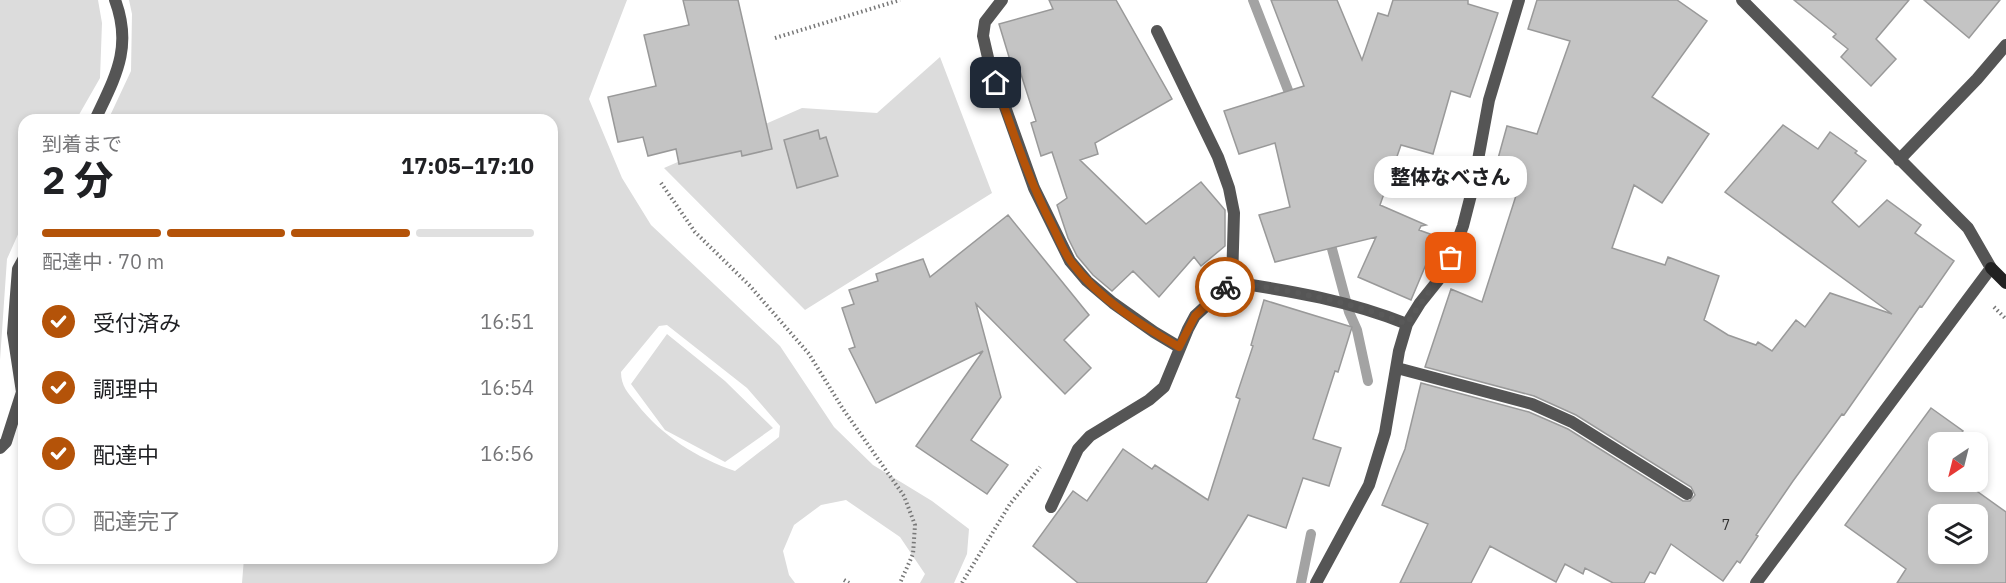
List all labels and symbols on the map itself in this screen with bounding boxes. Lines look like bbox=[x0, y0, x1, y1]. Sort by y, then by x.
pin bbox=[970, 57, 1021, 108]
callout: 整体なべさん bbox=[1374, 156, 1528, 198]
pin bbox=[1425, 232, 1476, 283]
courier bbox=[1195, 257, 1255, 317]
north arrow bbox=[1928, 432, 1988, 492]
house number: 7 bbox=[1722, 516, 1730, 534]

